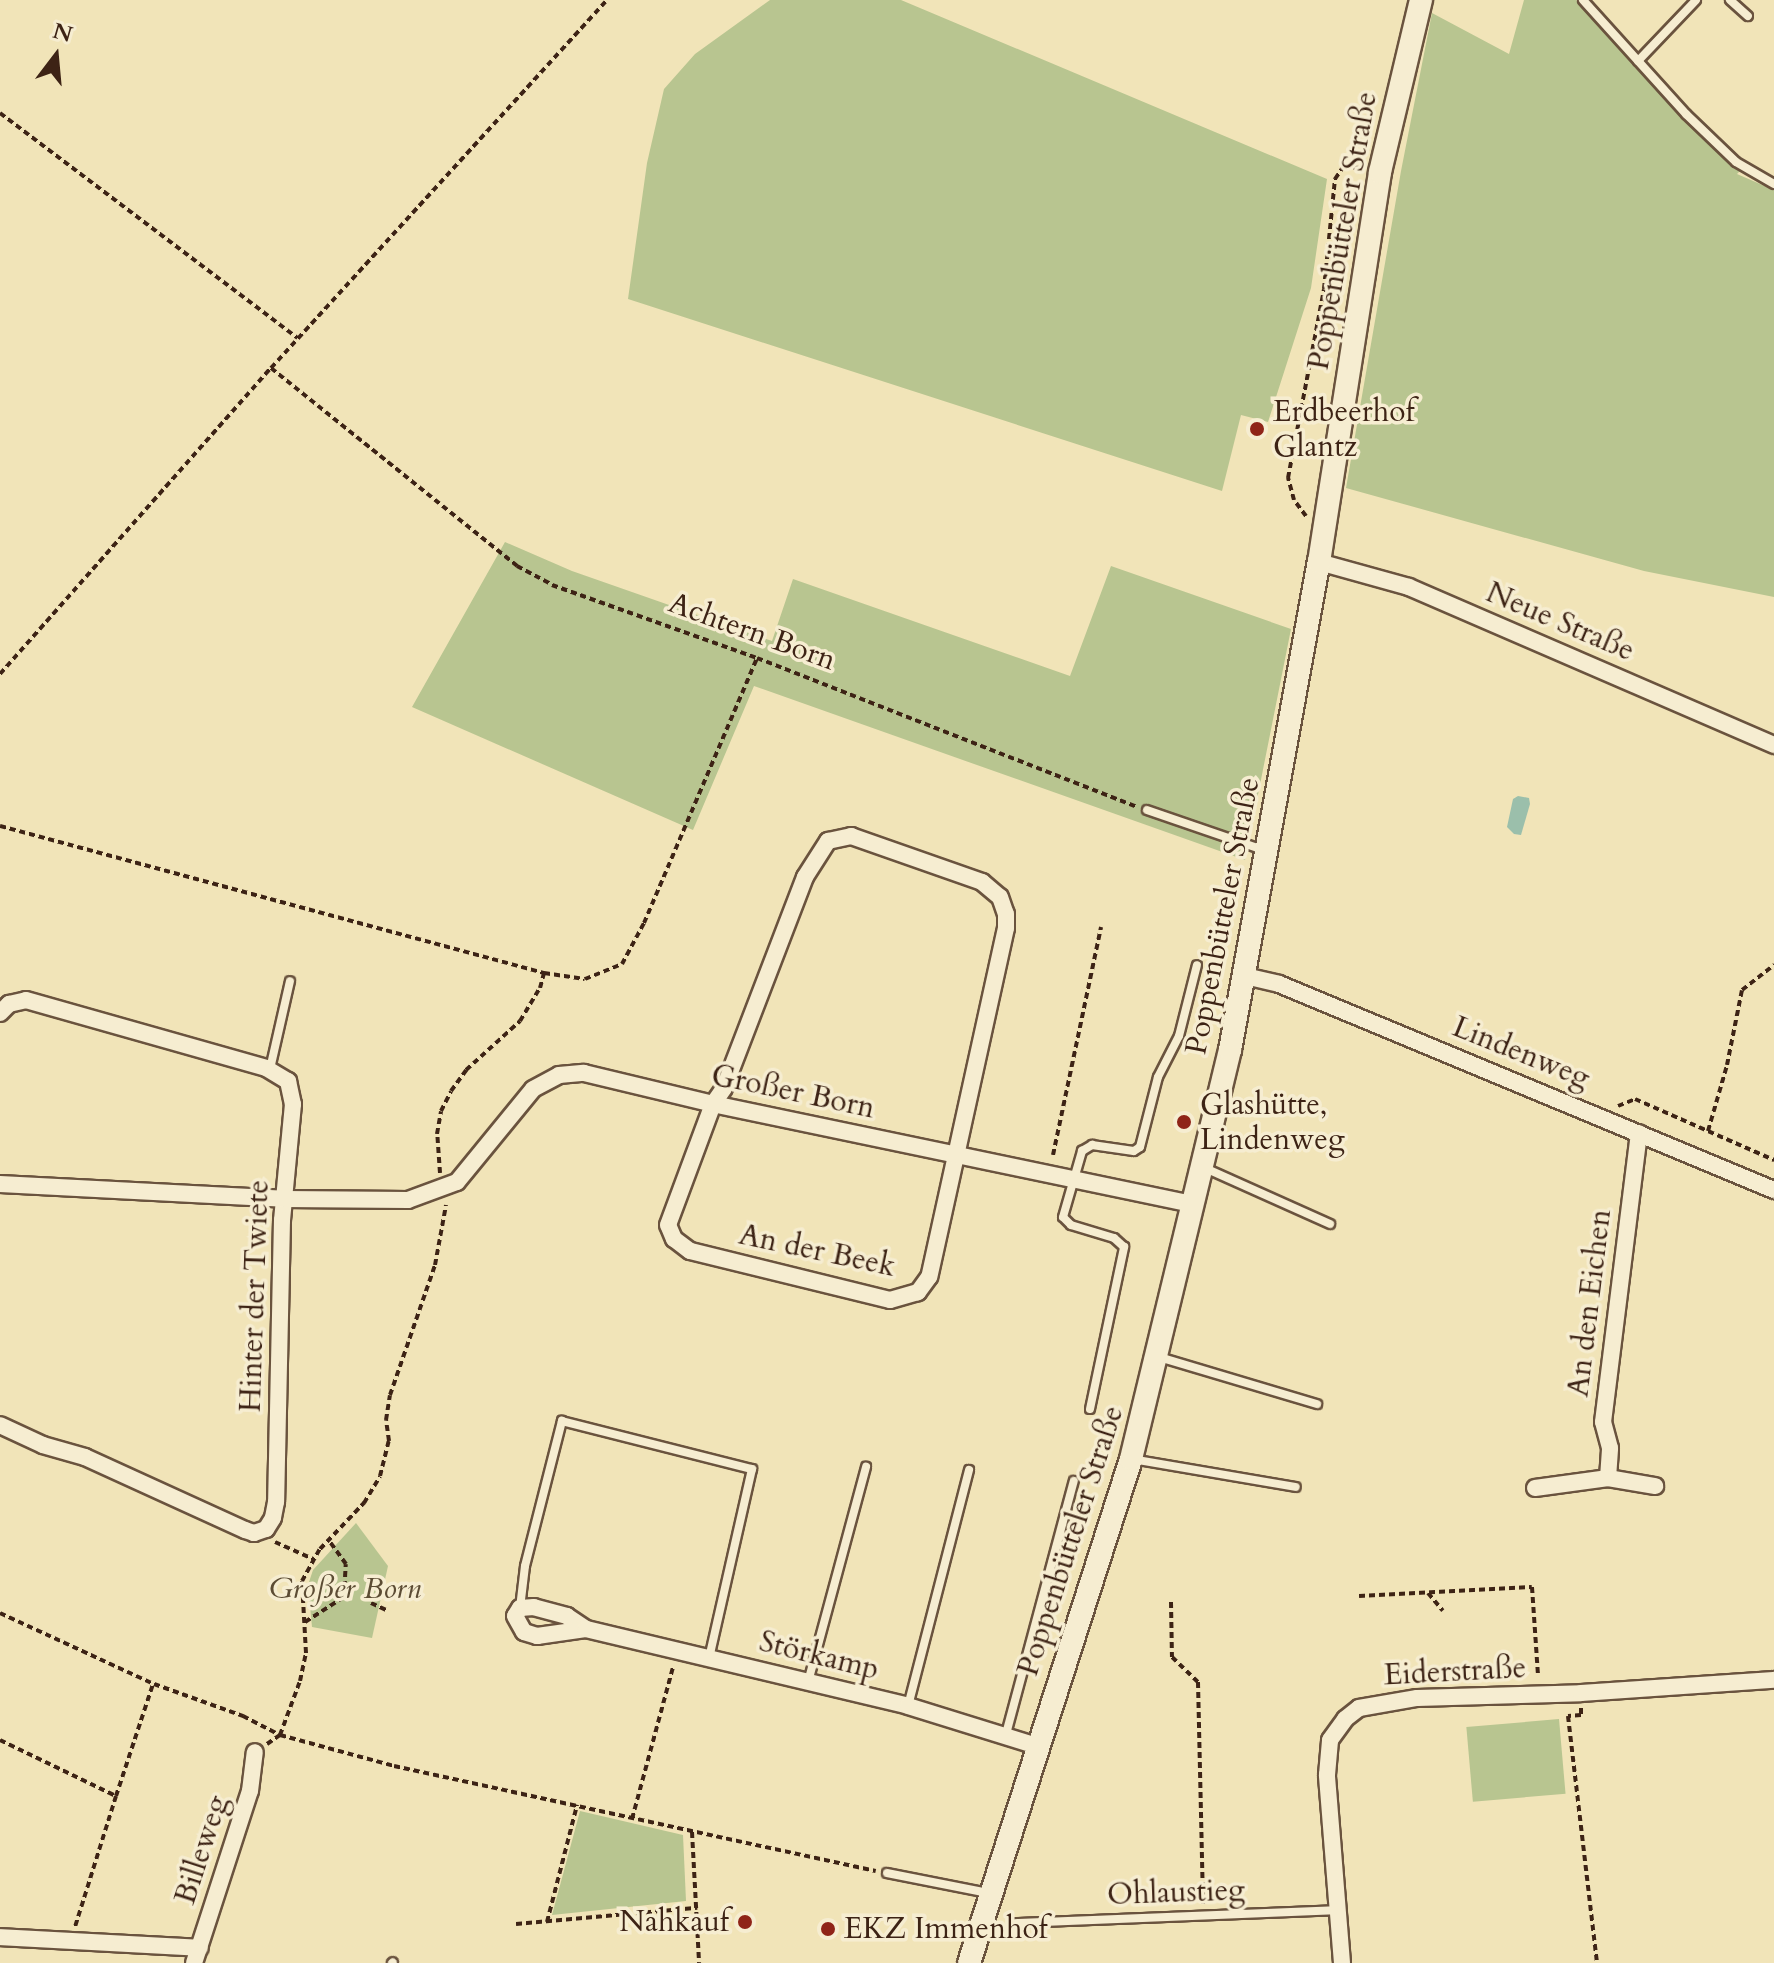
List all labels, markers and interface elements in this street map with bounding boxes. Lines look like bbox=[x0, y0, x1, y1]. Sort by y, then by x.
north arrow bbox=[16, 16, 96, 96]
text: N bbox=[49, 16, 76, 50]
street label: Poppenbütteler Straße bbox=[1301, 89, 1385, 373]
place label: Erdbeerhof Glantz bbox=[1273, 394, 1415, 464]
marker: Erdbeerhof Glantz bbox=[1248, 420, 1266, 438]
street label: Neue Straße bbox=[1481, 575, 1639, 669]
street label: Achtern Born bbox=[664, 585, 840, 679]
street label: Poppenbütteler Straße bbox=[1178, 774, 1268, 1058]
street label: Lindenweg bbox=[1447, 1009, 1595, 1097]
street label: Großer Born bbox=[708, 1057, 878, 1127]
place label: Glashütte, Lindenweg bbox=[1200, 1087, 1345, 1158]
marker: Glashütte, Lindenweg bbox=[1175, 1113, 1193, 1131]
street label: Hinter der Twiete bbox=[233, 1179, 277, 1413]
street label: An den Eichen bbox=[1561, 1207, 1619, 1399]
street label: An der Beek bbox=[736, 1217, 898, 1285]
street label: Poppenbütteler Straße bbox=[1010, 1401, 1132, 1681]
park label: Großer Born bbox=[269, 1571, 421, 1607]
street label: Störkamp bbox=[755, 1624, 883, 1688]
street label: Eiderstraße bbox=[1383, 1650, 1527, 1694]
street label: Billeweg bbox=[168, 1791, 236, 1909]
street label: Ohlaustieg bbox=[1106, 1873, 1246, 1913]
place label: Nahkauf bbox=[619, 1904, 729, 1940]
place label: EKZ Immenhof bbox=[844, 1911, 1048, 1947]
marker: Nahkauf bbox=[736, 1913, 754, 1931]
marker: EKZ Immenhof bbox=[819, 1920, 837, 1938]

